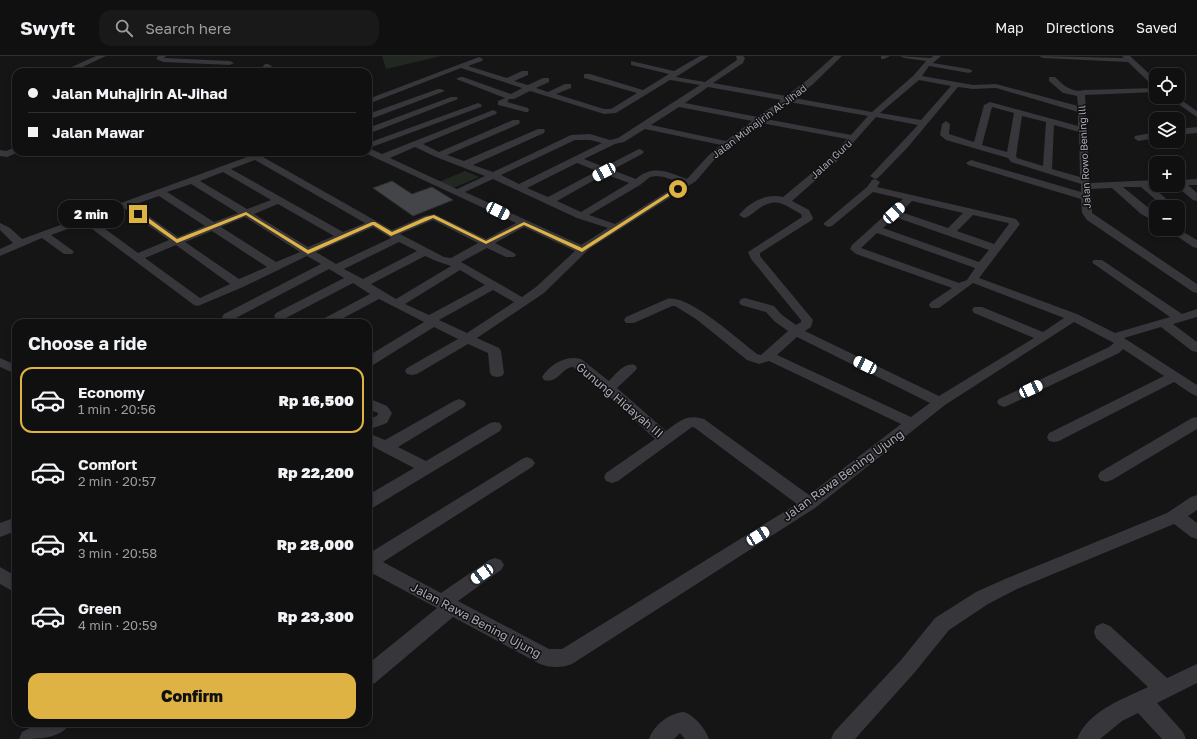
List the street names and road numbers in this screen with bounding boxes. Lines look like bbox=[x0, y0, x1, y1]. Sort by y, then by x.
street label: Jalan Muhajirin Al-Jihad bbox=[709, 82, 809, 160]
street label: Jalan Rowo Bening lll bbox=[1075, 105, 1093, 209]
street label: Jalan Guru bbox=[808, 137, 854, 181]
street label: Gunung Hidayah III bbox=[573, 359, 667, 441]
street label: Jalan Rawa Bening Ujung bbox=[780, 426, 906, 524]
street label: Jalan Rawa Bening Ujung bbox=[408, 579, 544, 661]

